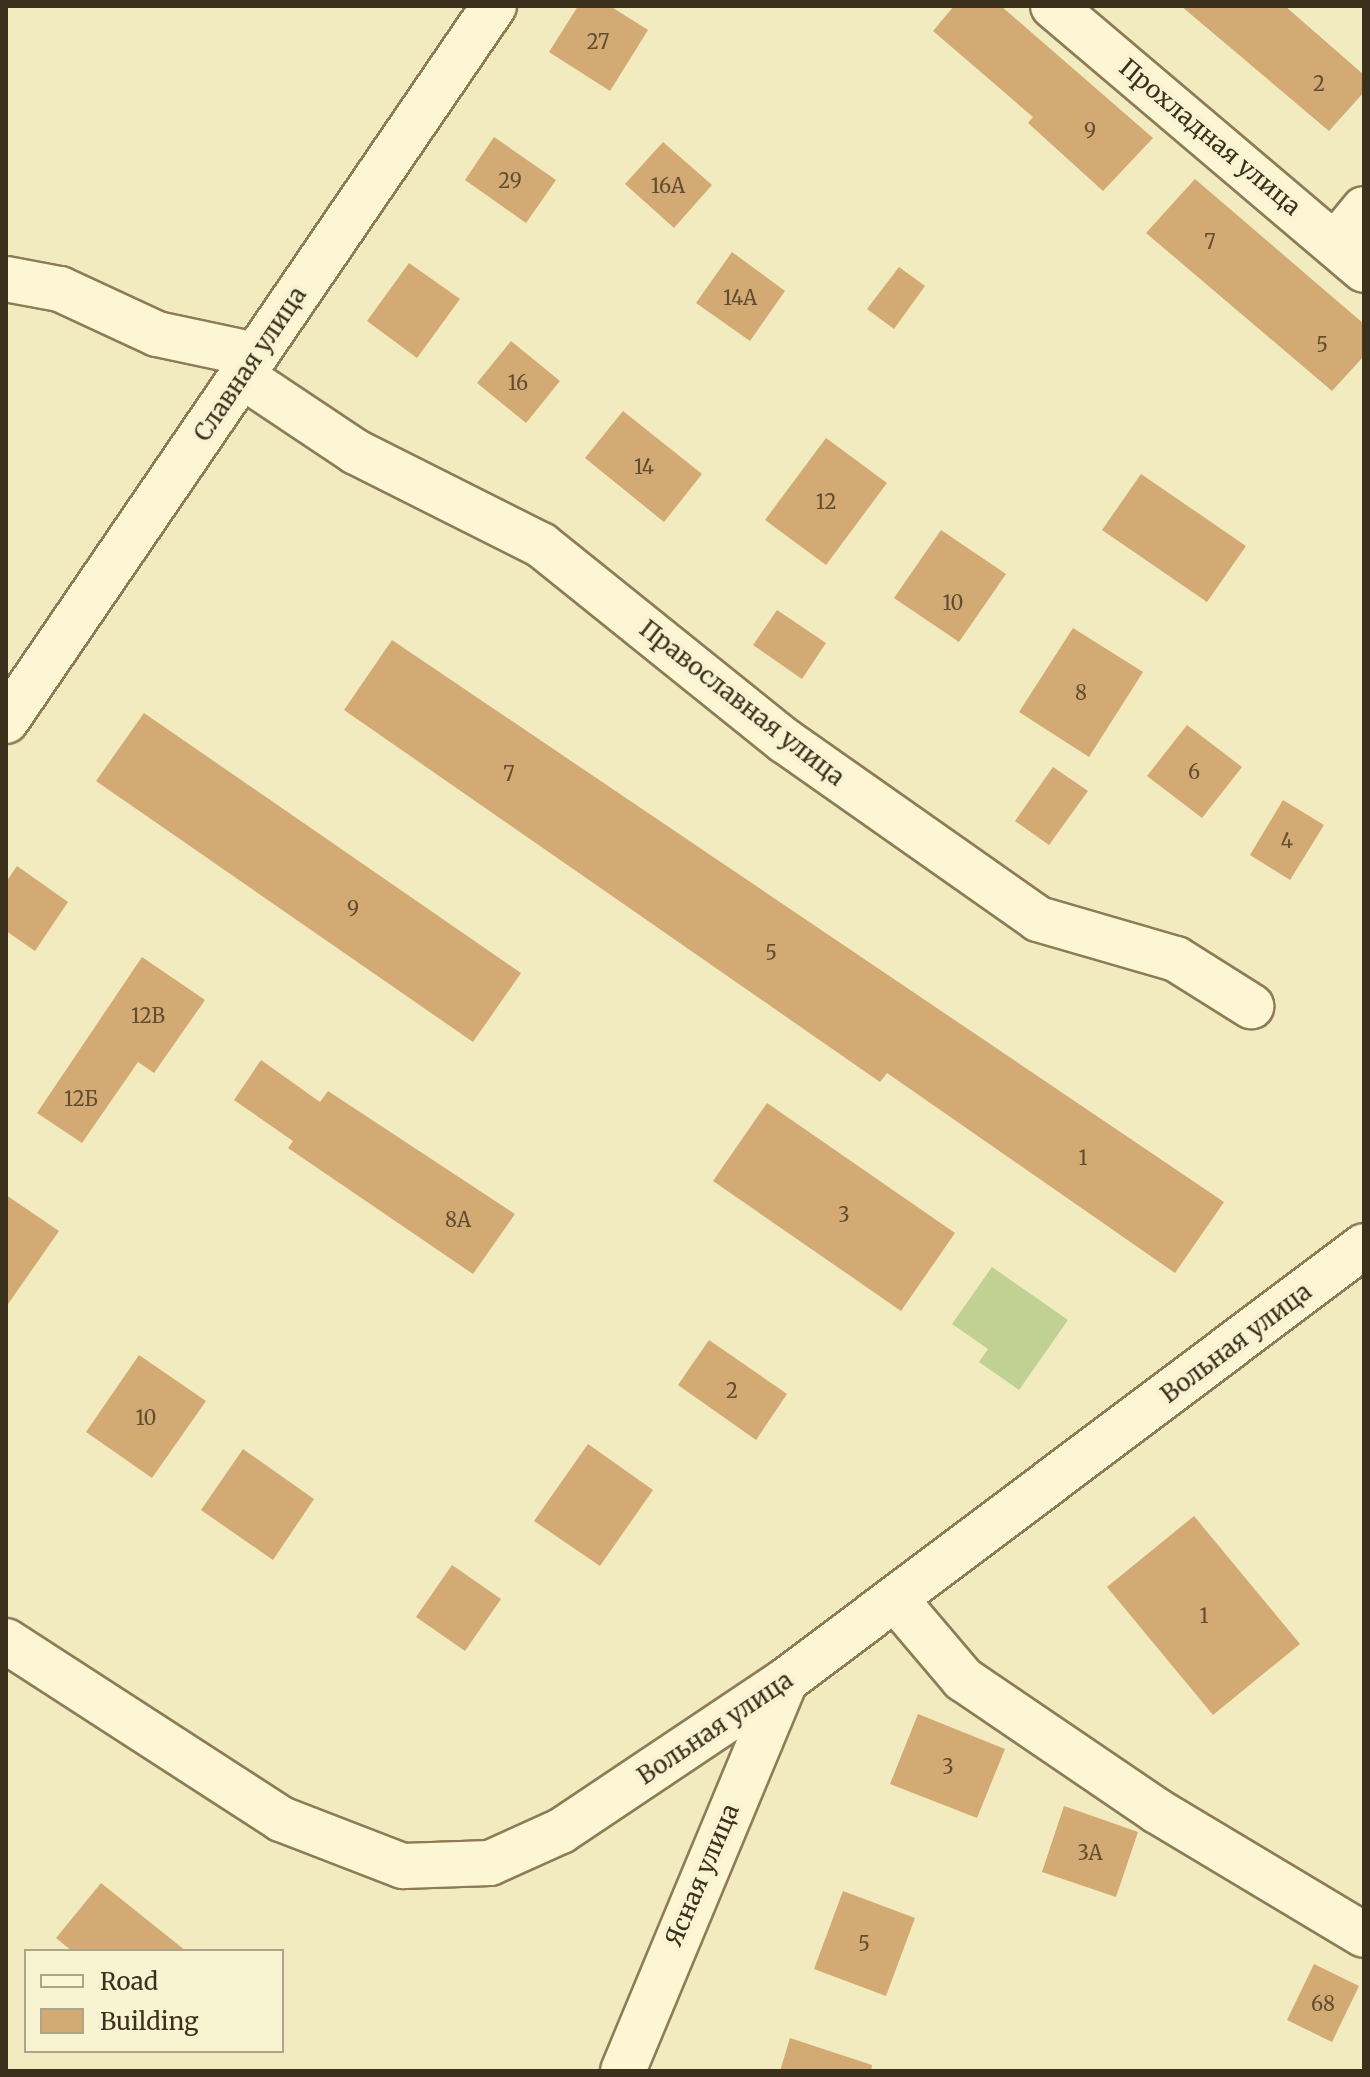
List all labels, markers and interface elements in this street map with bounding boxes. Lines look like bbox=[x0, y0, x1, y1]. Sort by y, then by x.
house number: 27 bbox=[587, 29, 609, 53]
street label: Прохладная улица bbox=[1114, 53, 1306, 221]
house number: 2 bbox=[1313, 71, 1325, 95]
house number: 9 bbox=[1084, 118, 1096, 142]
house number: 29 bbox=[498, 168, 522, 192]
house number: 16А bbox=[651, 173, 685, 197]
house number: 7 bbox=[1204, 229, 1216, 253]
street label: Славная улица bbox=[188, 281, 312, 447]
house number: 14А bbox=[723, 285, 757, 309]
house number: 5 bbox=[1316, 332, 1328, 356]
house number: 16 bbox=[508, 370, 528, 394]
house number: 14 bbox=[634, 454, 654, 478]
house number: 12 bbox=[816, 489, 836, 513]
house number: 10 bbox=[942, 590, 964, 614]
street label: Православная улица bbox=[634, 614, 850, 792]
house number: 8 bbox=[1075, 680, 1087, 704]
house number: 6 bbox=[1188, 759, 1200, 783]
house number: 7 bbox=[503, 761, 515, 785]
house number: 4 bbox=[1281, 828, 1293, 852]
house number: 9 bbox=[347, 896, 359, 920]
house number: 5 bbox=[765, 940, 777, 964]
house number: 12В bbox=[131, 1003, 165, 1027]
house number: 12Б bbox=[64, 1086, 98, 1110]
house number: 1 bbox=[1078, 1145, 1088, 1169]
house number: 3 bbox=[838, 1202, 850, 1226]
house number: 8А bbox=[445, 1207, 471, 1231]
street label: Вольная улица bbox=[1155, 1277, 1317, 1409]
house number: 2 bbox=[726, 1378, 738, 1402]
house number: 10 bbox=[135, 1405, 157, 1429]
house number: 1 bbox=[1199, 1603, 1209, 1627]
street label: Вольная улица bbox=[632, 1665, 798, 1791]
house number: 3 bbox=[942, 1754, 954, 1778]
street label: Ясная улица bbox=[659, 1799, 745, 1951]
house number: 3А bbox=[1077, 1840, 1103, 1864]
house number: 5 bbox=[858, 1931, 870, 1955]
legend bbox=[24, 1949, 284, 2053]
text: Road bbox=[100, 1966, 158, 1997]
house number: 68 bbox=[1311, 1991, 1335, 2015]
text: Building bbox=[100, 2006, 199, 2037]

